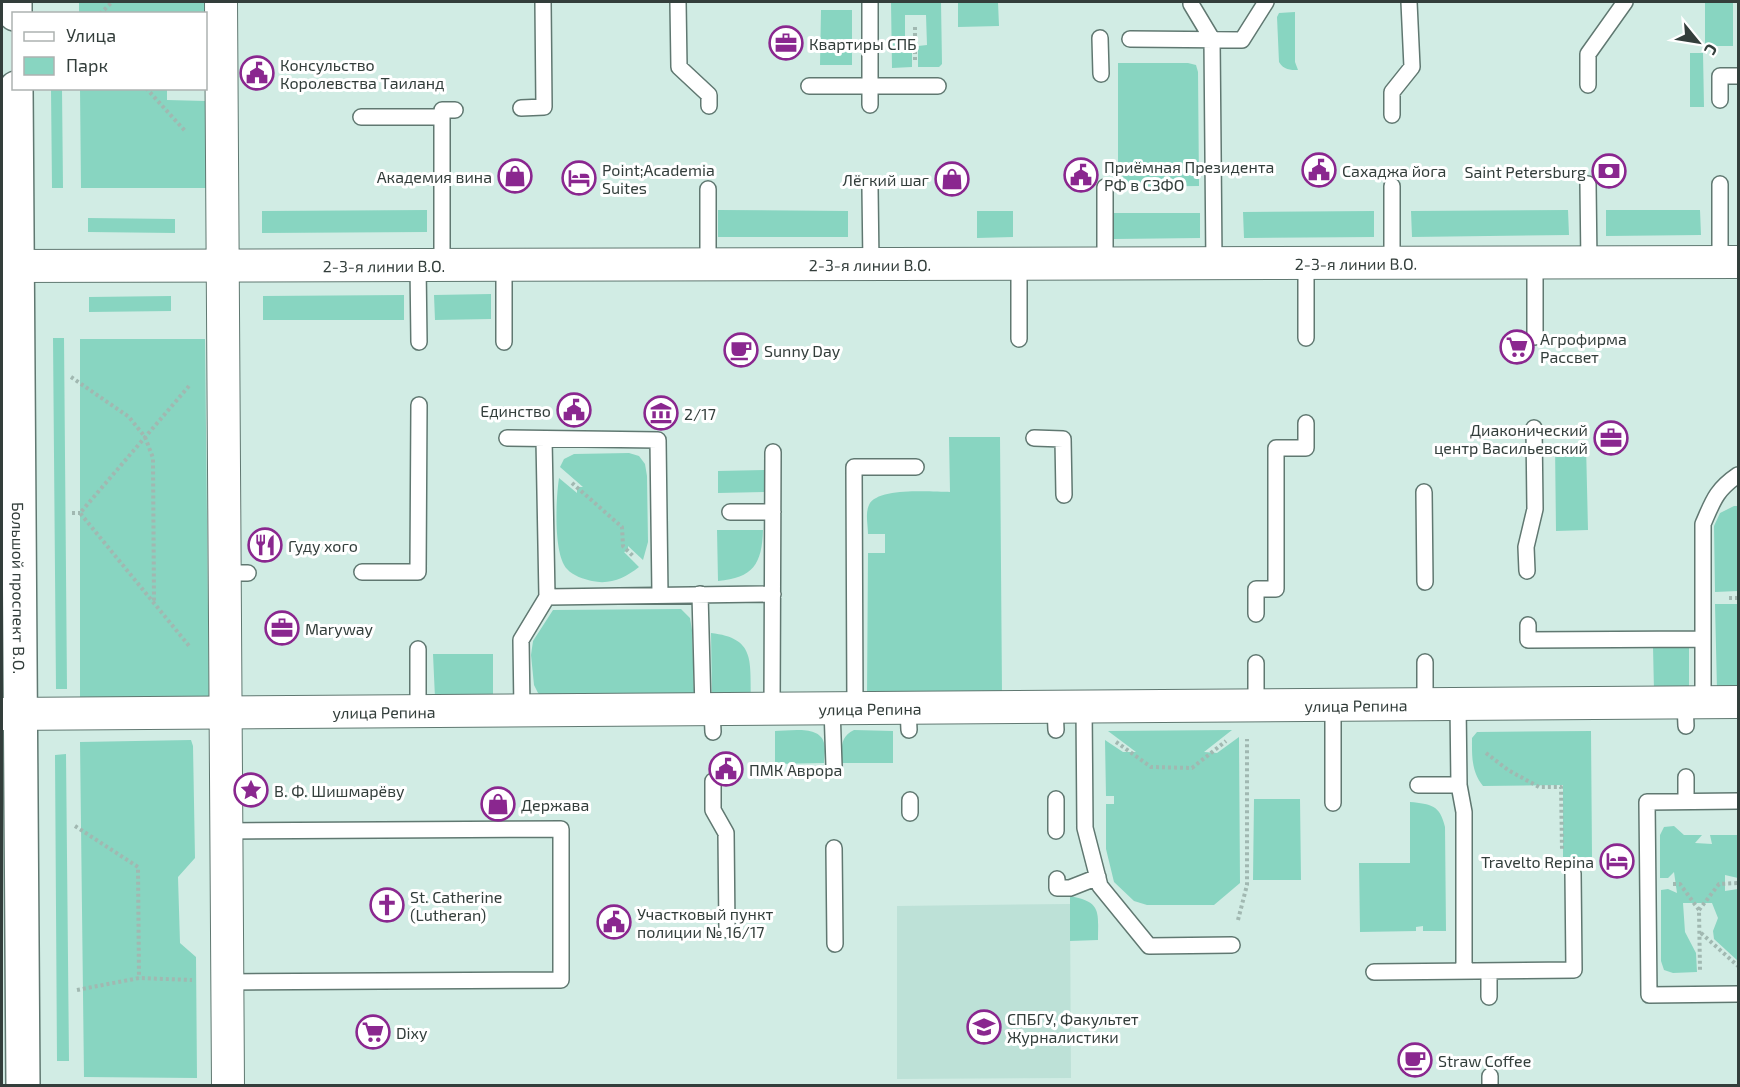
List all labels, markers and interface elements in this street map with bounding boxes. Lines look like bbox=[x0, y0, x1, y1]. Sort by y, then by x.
legend bbox=[12, 12, 207, 90]
north arrow bbox=[1668, 12, 1728, 72]
text: Улица bbox=[66, 24, 116, 46]
office icon: Квартиры СПБ bbox=[768, 25, 804, 61]
place label: Квартиры СПБ bbox=[809, 34, 917, 53]
text: С bbox=[1701, 41, 1722, 59]
text: Парк bbox=[66, 54, 108, 76]
public building icon: Консульство Королевства Таиланд bbox=[239, 55, 275, 91]
place label: Консульство Королевства Таиланд bbox=[280, 55, 444, 92]
public building icon: Сахаджа йога bbox=[1301, 152, 1337, 188]
bank icon: Saint Petersburg bbox=[1591, 153, 1627, 189]
public building icon: Приёмная Президента РФ в СЗФО bbox=[1063, 157, 1099, 193]
place label: Приёмная Президента РФ в СЗФО bbox=[1104, 157, 1274, 194]
shop icon: Академия вина bbox=[497, 158, 533, 194]
hotel icon: Point;Academia Suites bbox=[561, 160, 597, 196]
place label: Point;Academia Suites bbox=[602, 160, 715, 197]
shop icon: Лёгкий шаг bbox=[934, 161, 970, 197]
place label: Сахаджа йога bbox=[1342, 161, 1446, 180]
place label: Saint Petersburg bbox=[1465, 162, 1586, 181]
place label: Академия вина bbox=[377, 167, 492, 186]
place label: Лёгкий шаг bbox=[843, 170, 930, 189]
street label: 2-3-я линии В.О. bbox=[1295, 253, 1417, 273]
street label: 2-3-я линии В.О. bbox=[809, 254, 931, 274]
street label: 2-3-я линии В.О. bbox=[323, 255, 445, 275]
supermarket icon: Агрофирма Рассвет bbox=[1499, 329, 1535, 365]
place label: Агрофирма Рассвет bbox=[1540, 329, 1627, 366]
cafe icon: Sunny Day bbox=[723, 332, 759, 368]
place label: Sunny Day bbox=[764, 341, 841, 360]
public building icon: Единство bbox=[556, 392, 592, 428]
museum icon: 2/17 bbox=[643, 395, 679, 431]
place label: Единство bbox=[480, 401, 551, 420]
place label: 2/17 bbox=[684, 404, 716, 423]
place label: Диаконический центр Васильевский bbox=[1434, 420, 1588, 457]
office icon: Диаконический центр Васильевский bbox=[1593, 420, 1629, 456]
street label: Большой проспект В.О. bbox=[9, 502, 30, 674]
restaurant icon: Гуду хого bbox=[247, 527, 283, 563]
place label: Гуду хого bbox=[288, 536, 358, 556]
office icon: Maryway bbox=[264, 610, 300, 646]
place label: Maryway bbox=[305, 619, 374, 638]
street label: улица Репина bbox=[1304, 695, 1408, 715]
street label: улица Репина bbox=[818, 698, 922, 719]
street label: улица Репина bbox=[332, 702, 436, 722]
public building icon: ПМК Аврора bbox=[708, 751, 744, 787]
place label: ПМК Аврора bbox=[749, 760, 842, 779]
place icon: В. Ф. Шишмарёву bbox=[233, 772, 269, 808]
place label: В. Ф. Шишмарёву bbox=[274, 781, 405, 801]
shop icon: Держава bbox=[480, 786, 516, 822]
place label: Держава bbox=[521, 795, 589, 814]
hotel icon: Travelto Repina bbox=[1599, 843, 1635, 879]
place label: Travelto Repina bbox=[1481, 852, 1594, 871]
church icon: St. Catherine (Lutheran) bbox=[369, 887, 405, 923]
place label: St. Catherine (Lutheran) bbox=[410, 887, 502, 924]
public building icon: Участковый пункт полиции № 16/17 bbox=[596, 904, 632, 940]
place label: Участковый пункт полиции № 16/17 bbox=[637, 904, 773, 941]
school or university icon: СПБГУ, Факультет Журналистики bbox=[966, 1009, 1002, 1045]
place label: СПБГУ, Факультет Журналистики bbox=[1007, 1009, 1139, 1047]
supermarket icon: Dixy bbox=[355, 1014, 391, 1050]
place label: Dixy bbox=[396, 1023, 428, 1042]
cafe icon: Straw Coffee bbox=[1397, 1042, 1433, 1078]
place label: Straw Coffee bbox=[1438, 1051, 1531, 1070]

